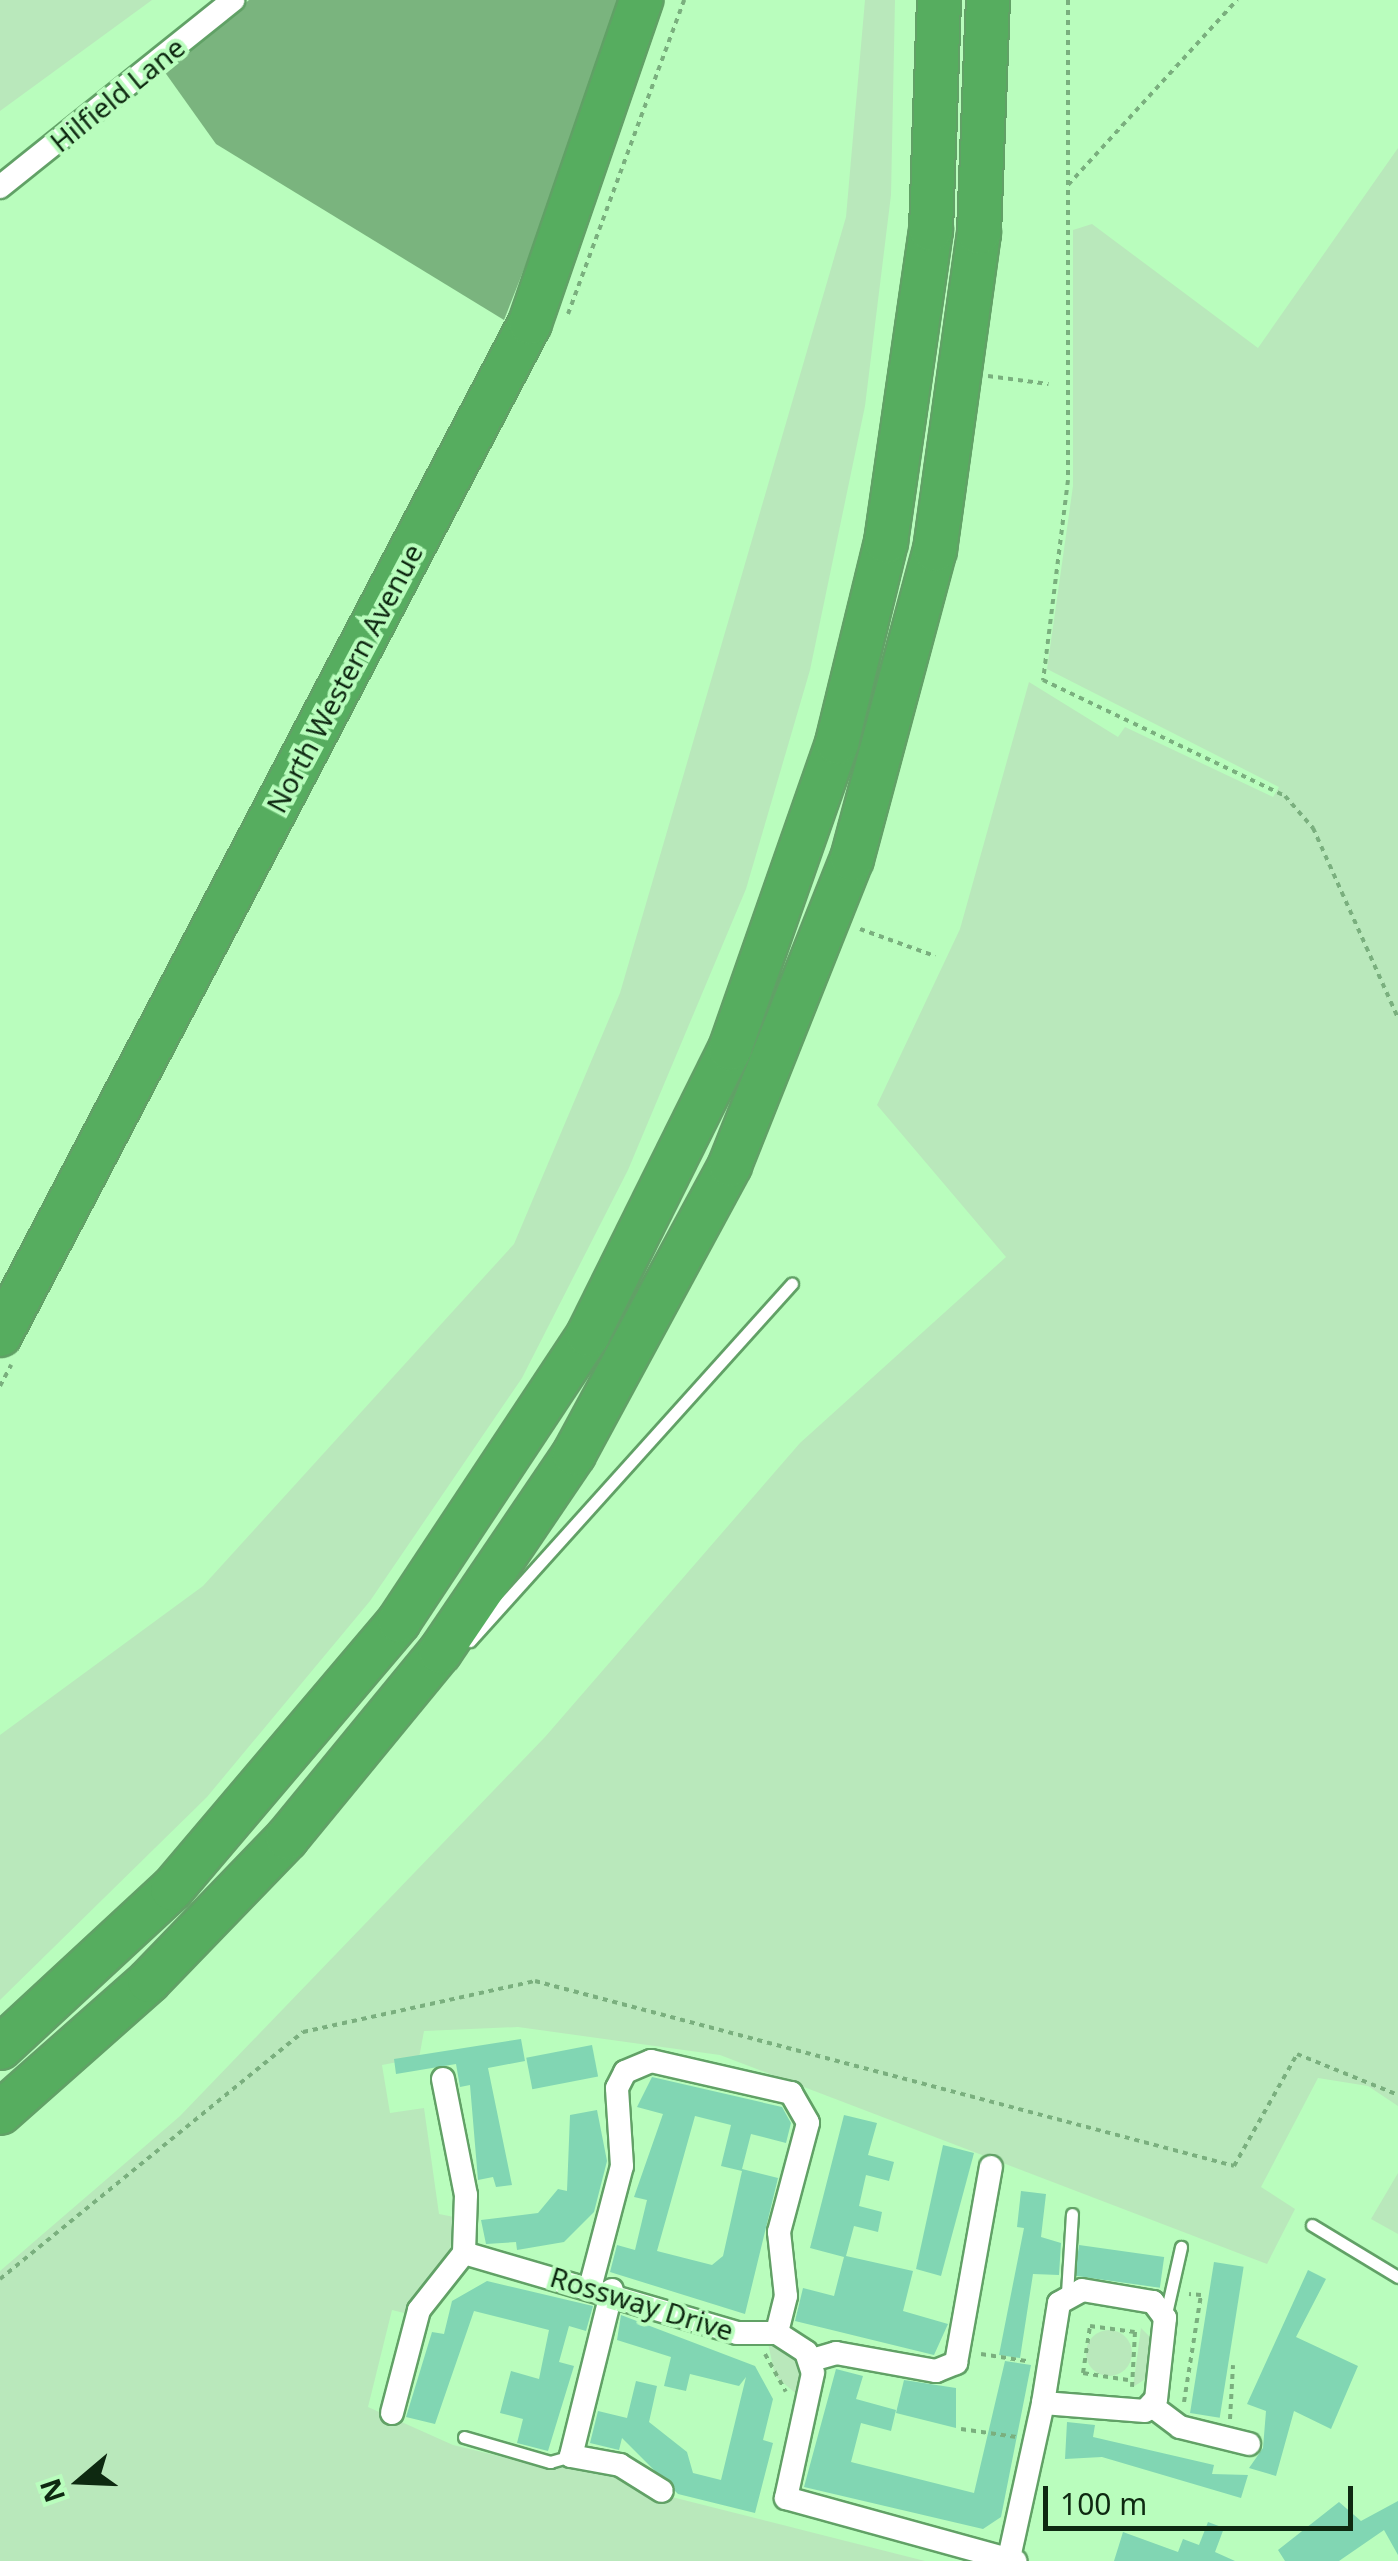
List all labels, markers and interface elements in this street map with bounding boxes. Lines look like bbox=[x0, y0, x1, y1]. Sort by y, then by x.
street label: Hilfield Lane bbox=[43, 30, 191, 158]
street label: North Western Avenue bbox=[259, 538, 429, 818]
street label: Rossway Drive bbox=[546, 2259, 738, 2347]
north arrow bbox=[30, 2431, 130, 2531]
scale bar bbox=[1048, 2466, 1358, 2528]
text: N bbox=[30, 2474, 73, 2508]
text: 100 m bbox=[1060, 2483, 1147, 2524]

